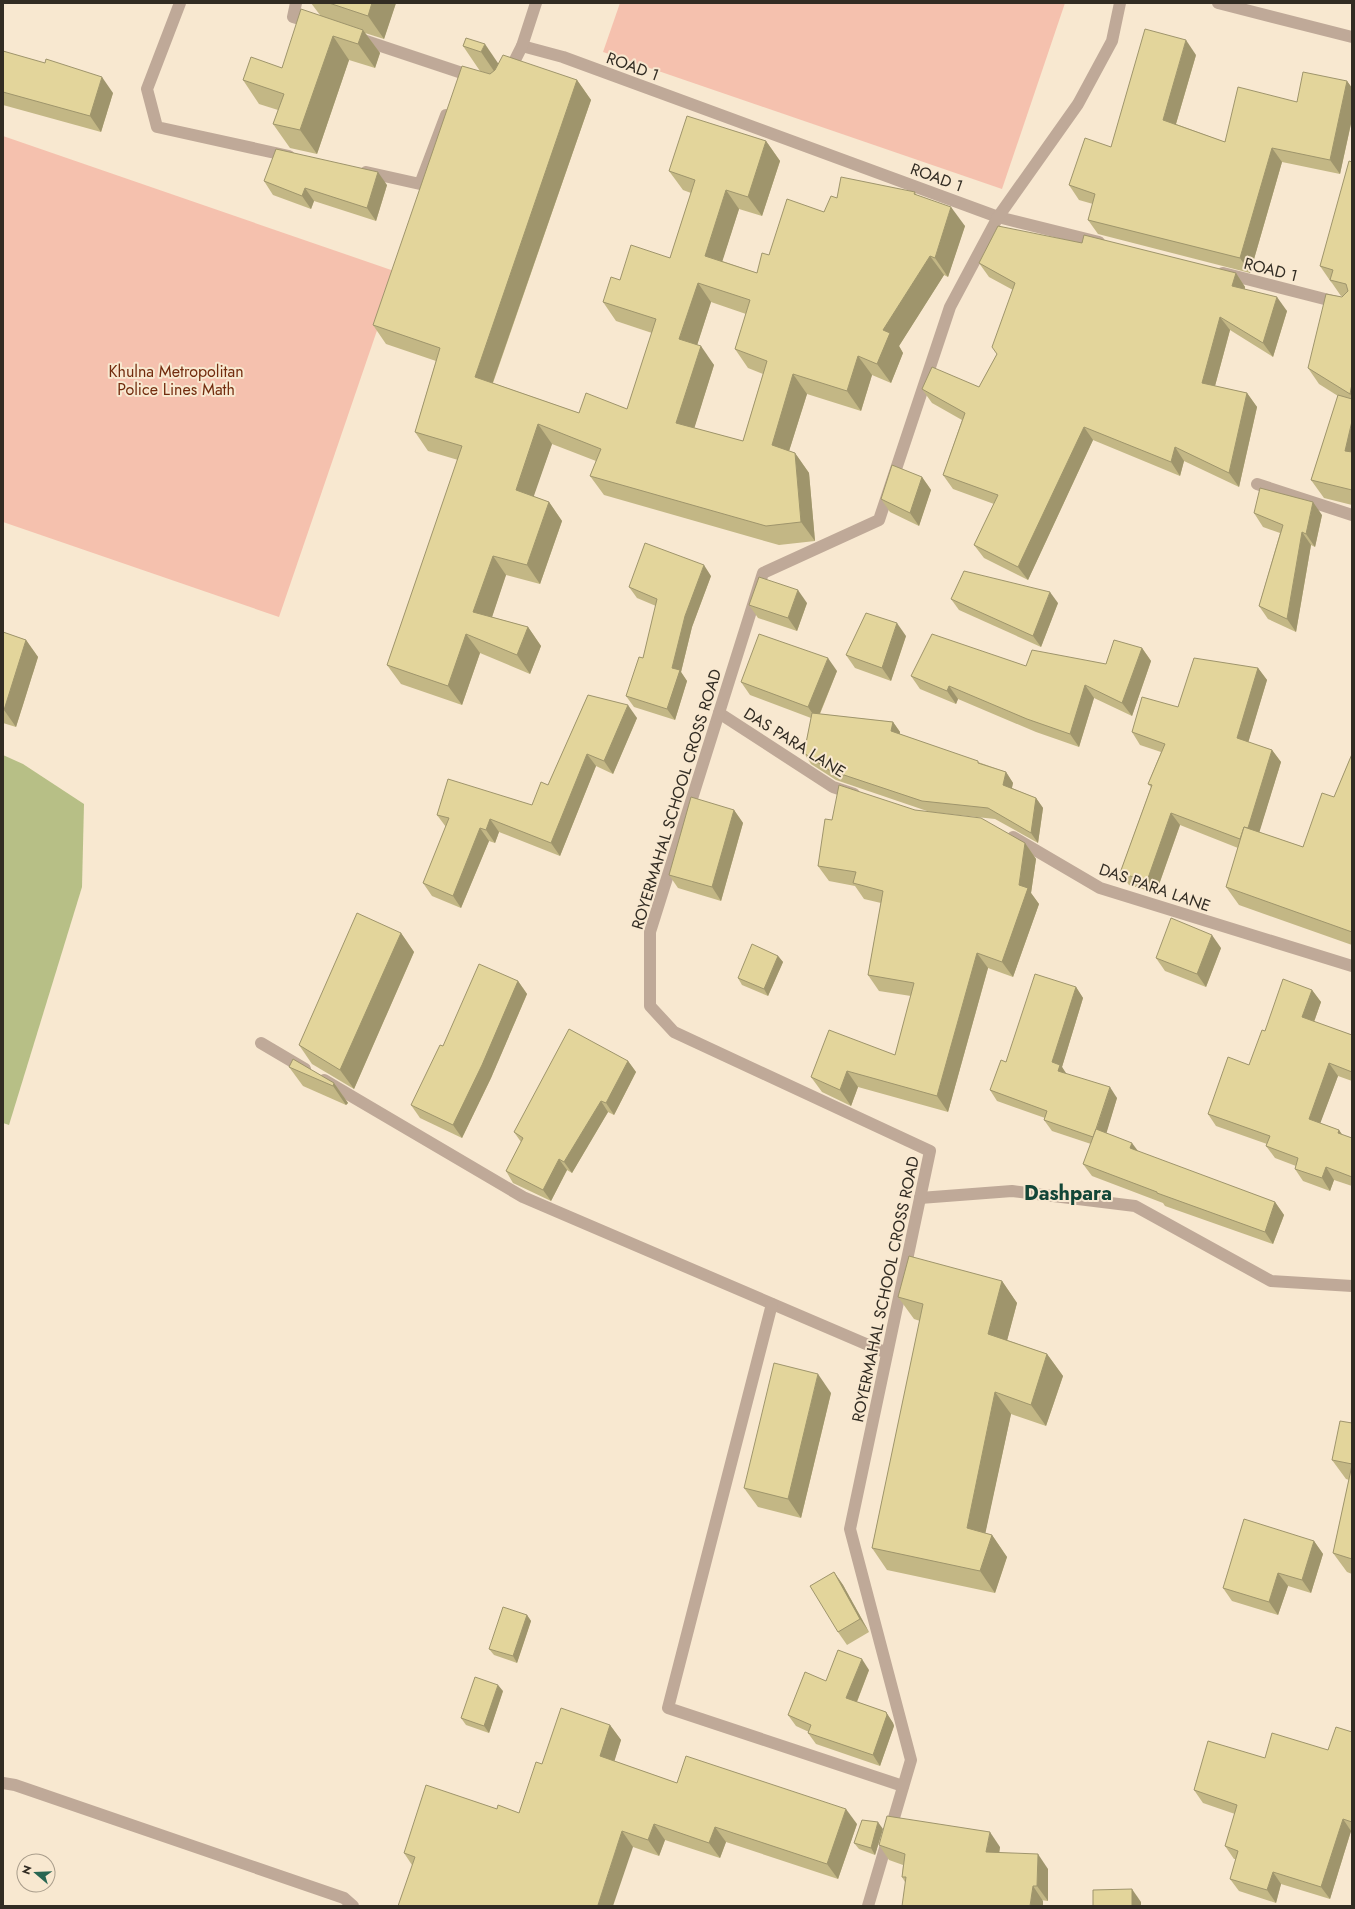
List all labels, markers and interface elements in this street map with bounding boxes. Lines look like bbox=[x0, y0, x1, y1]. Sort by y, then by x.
street label: ROAD 1 bbox=[603, 46, 662, 87]
street label: ROAD 1 bbox=[907, 157, 966, 198]
street label: ROAD 1 bbox=[1242, 252, 1300, 287]
park label: Khulna Metropolitan Police Lines Math bbox=[108, 360, 244, 401]
street label: ROYERMAHAL SCHOOL CROSS ROAD bbox=[626, 666, 727, 932]
street label: DAS PARA LANE bbox=[739, 702, 850, 783]
street label: DAS PARA LANE bbox=[1096, 858, 1214, 917]
street label: ROYERMAHAL SCHOOL CROSS ROAD bbox=[846, 1154, 925, 1424]
district label: Dashpara bbox=[1024, 1179, 1112, 1208]
north arrow bbox=[16, 1853, 56, 1893]
text: N bbox=[18, 1863, 36, 1876]

